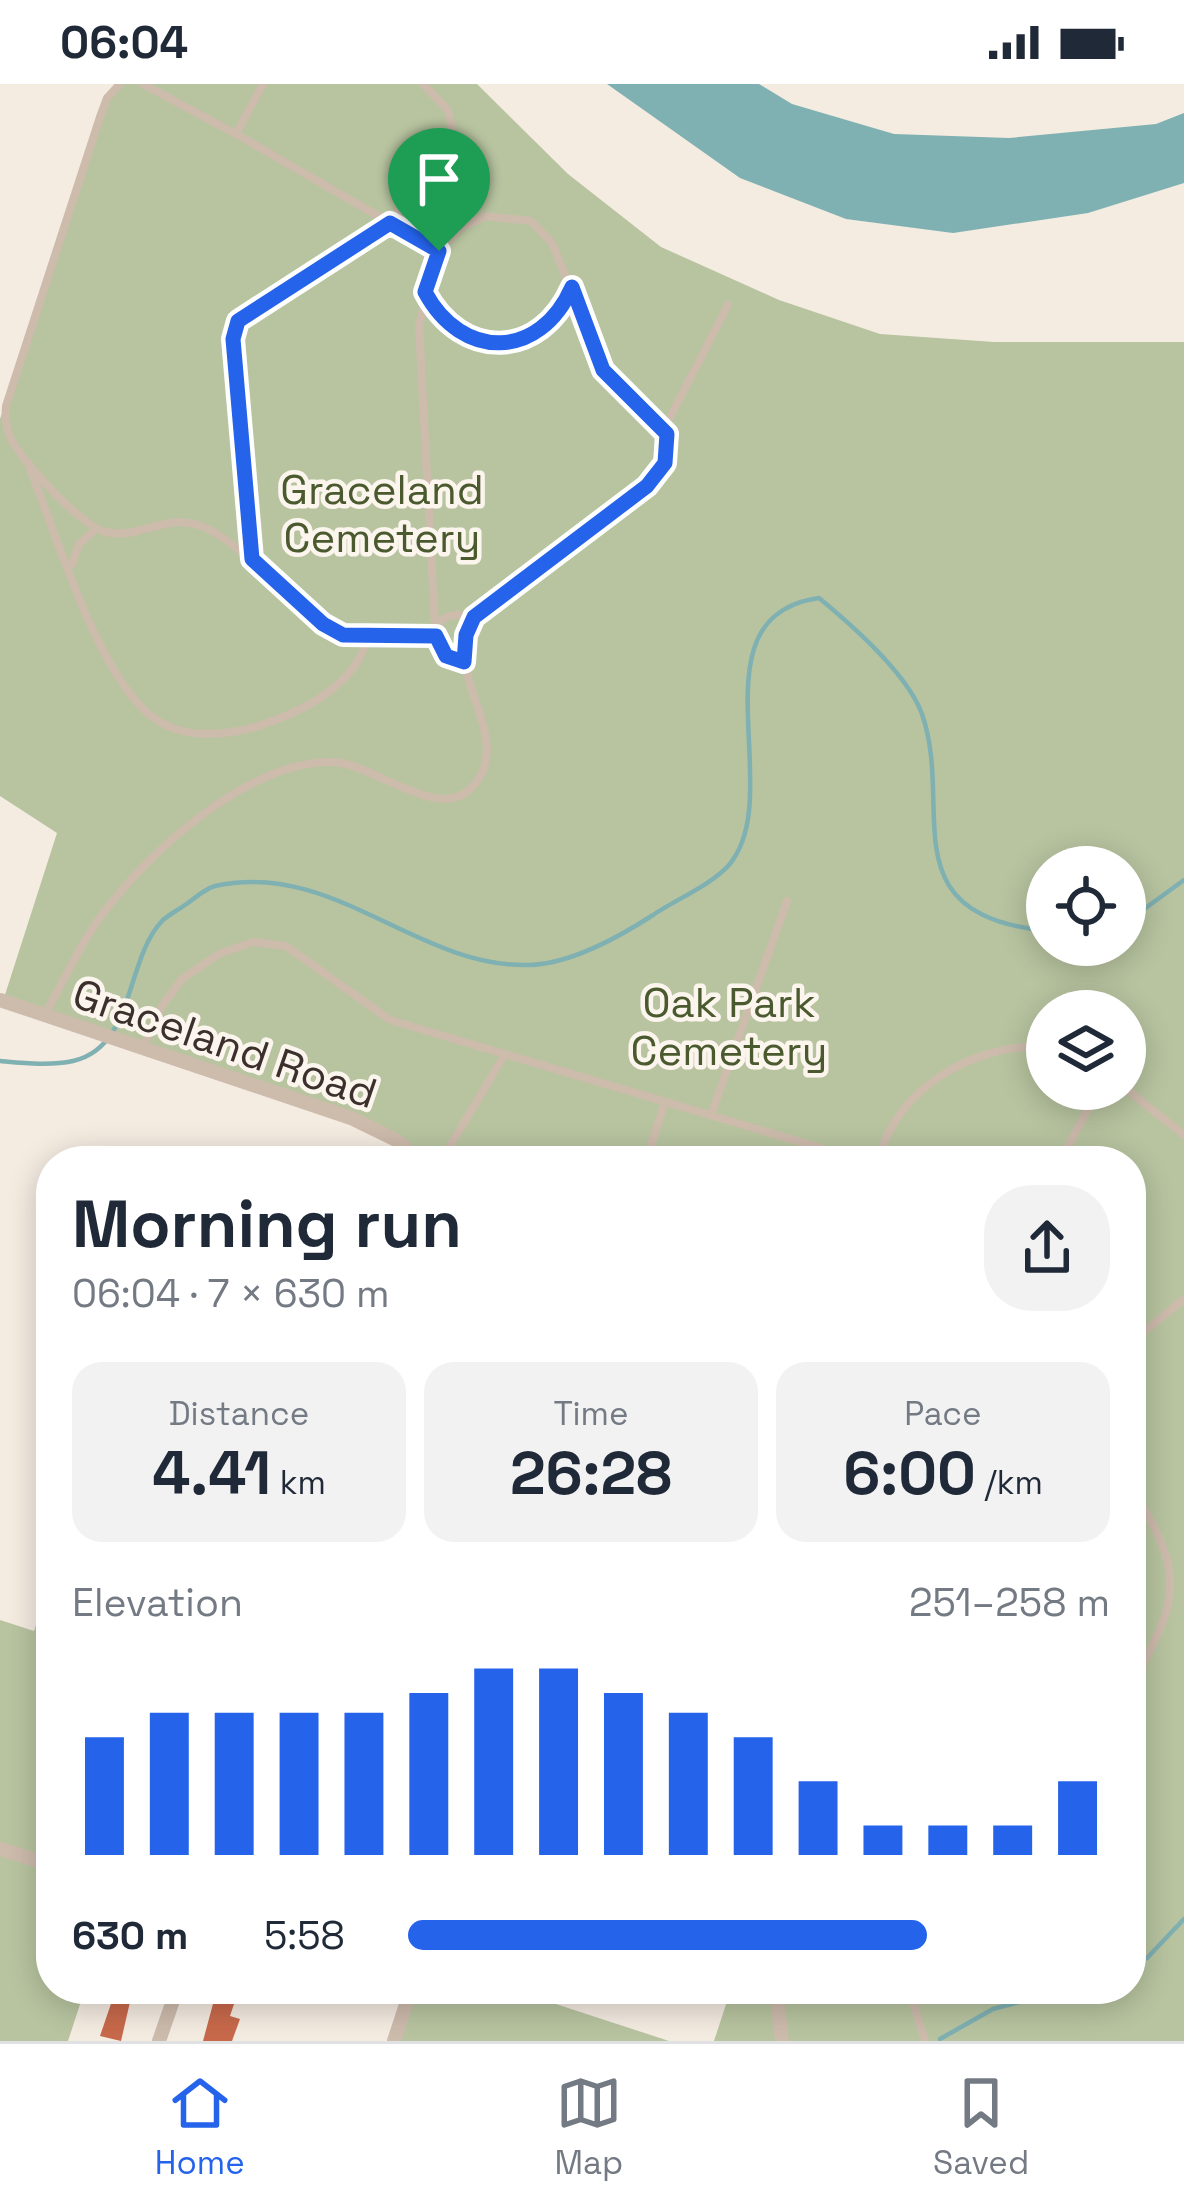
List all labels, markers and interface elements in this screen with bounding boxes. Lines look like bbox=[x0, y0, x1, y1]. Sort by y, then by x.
text: 06:04 bbox=[60, 14, 188, 71]
pin bbox=[388, 128, 490, 251]
icon: arrive bbox=[406, 146, 472, 212]
park label: Graceland Cemetery bbox=[280, 463, 484, 564]
map controls bbox=[1026, 846, 1146, 1110]
button: locate bbox=[1026, 846, 1146, 966]
street label: Graceland Road bbox=[66, 967, 384, 1120]
park label: Oak Park Cemetery bbox=[631, 976, 827, 1077]
button: layers bbox=[1026, 990, 1146, 1110]
text: Morning run bbox=[72, 1182, 462, 1266]
button: share bbox=[984, 1185, 1110, 1311]
text: 06:04 · 7 × 630 m bbox=[72, 1269, 390, 1318]
text: Distance bbox=[169, 1393, 309, 1435]
text: Time bbox=[553, 1393, 629, 1435]
text: Pace bbox=[904, 1393, 982, 1435]
text: 4.41 bbox=[152, 1435, 271, 1512]
text: 26:28 bbox=[510, 1435, 672, 1512]
text: 6:00 bbox=[843, 1435, 976, 1512]
text: km bbox=[271, 1462, 326, 1504]
text: /km bbox=[976, 1462, 1043, 1504]
text: Elevation bbox=[72, 1578, 243, 1627]
text: 251–258 m bbox=[909, 1578, 1110, 1627]
text: 630 m bbox=[72, 1911, 188, 1960]
text: 5:58 bbox=[264, 1911, 345, 1960]
tab: Home bbox=[155, 2070, 245, 2184]
tab: Map bbox=[554, 2070, 623, 2184]
tab: Saved bbox=[933, 2070, 1029, 2184]

